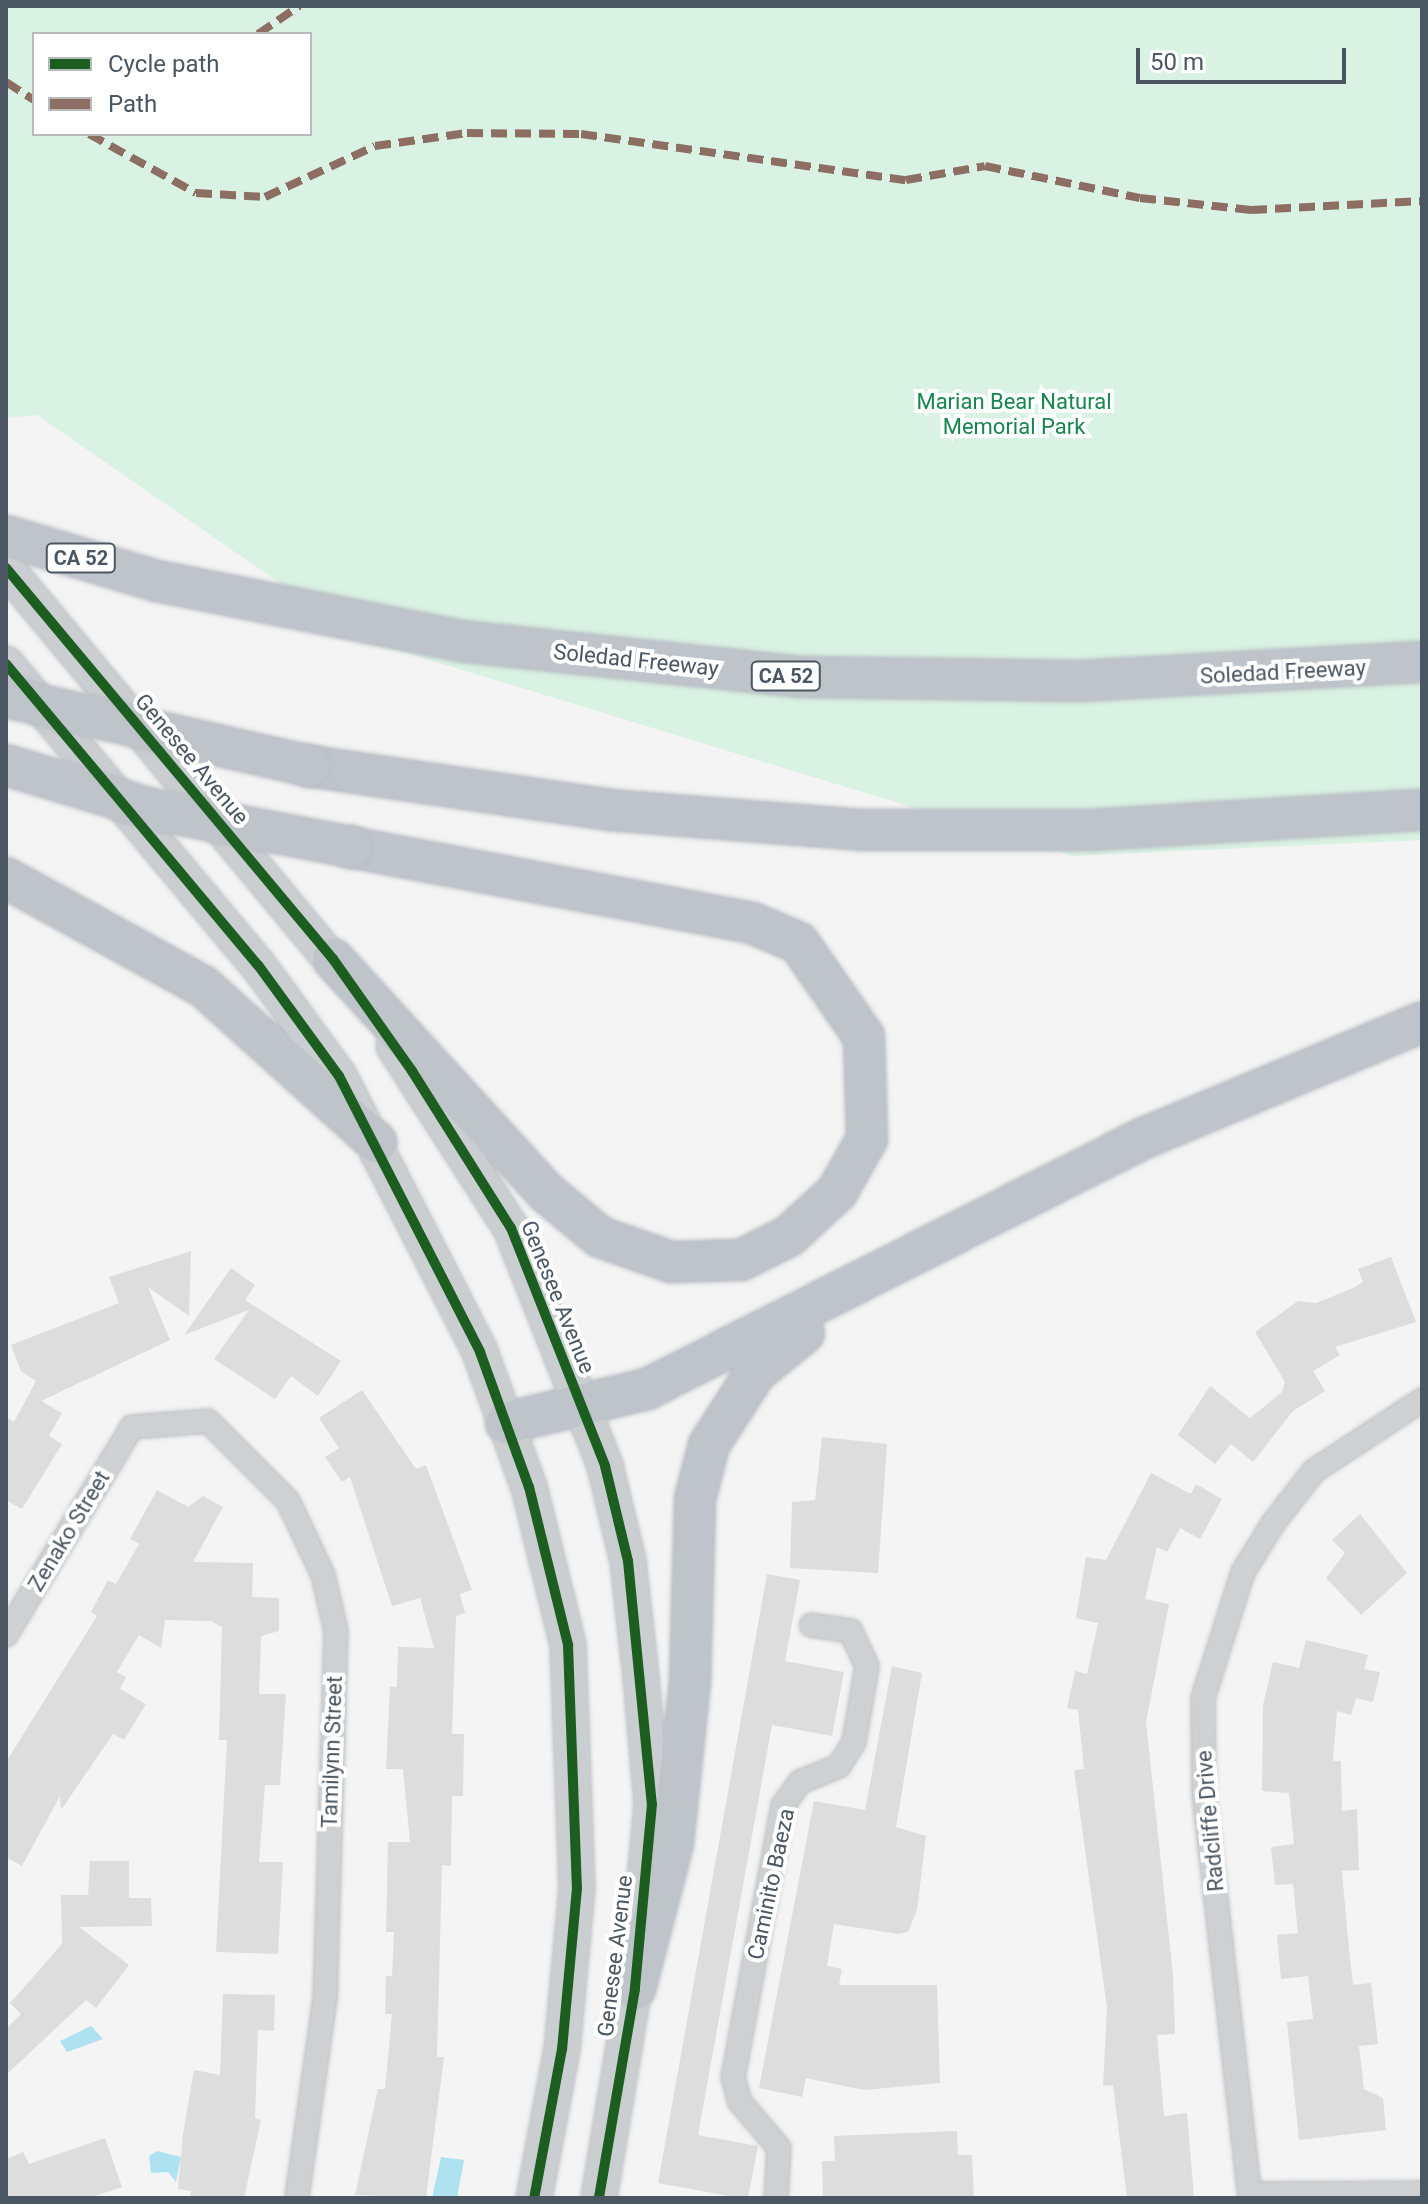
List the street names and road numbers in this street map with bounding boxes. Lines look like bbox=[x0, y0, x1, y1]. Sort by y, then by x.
road number: CA 52 bbox=[45, 542, 117, 574]
street label: Soledad Freeway bbox=[552, 638, 720, 682]
street label: Soledad Freeway bbox=[1199, 654, 1367, 690]
road number: CA 52 bbox=[750, 660, 822, 692]
street label: Genesee Avenue bbox=[130, 688, 254, 830]
street label: Genesee Avenue bbox=[515, 1217, 601, 1377]
street label: Zenako Street bbox=[23, 1466, 115, 1596]
street label: Tamilynn Street bbox=[316, 1676, 348, 1828]
street label: Radcliffe Drive bbox=[1191, 1749, 1229, 1893]
street label: Caminito Baeza bbox=[742, 1806, 800, 1962]
street label: Genesee Avenue bbox=[592, 1874, 638, 2038]

